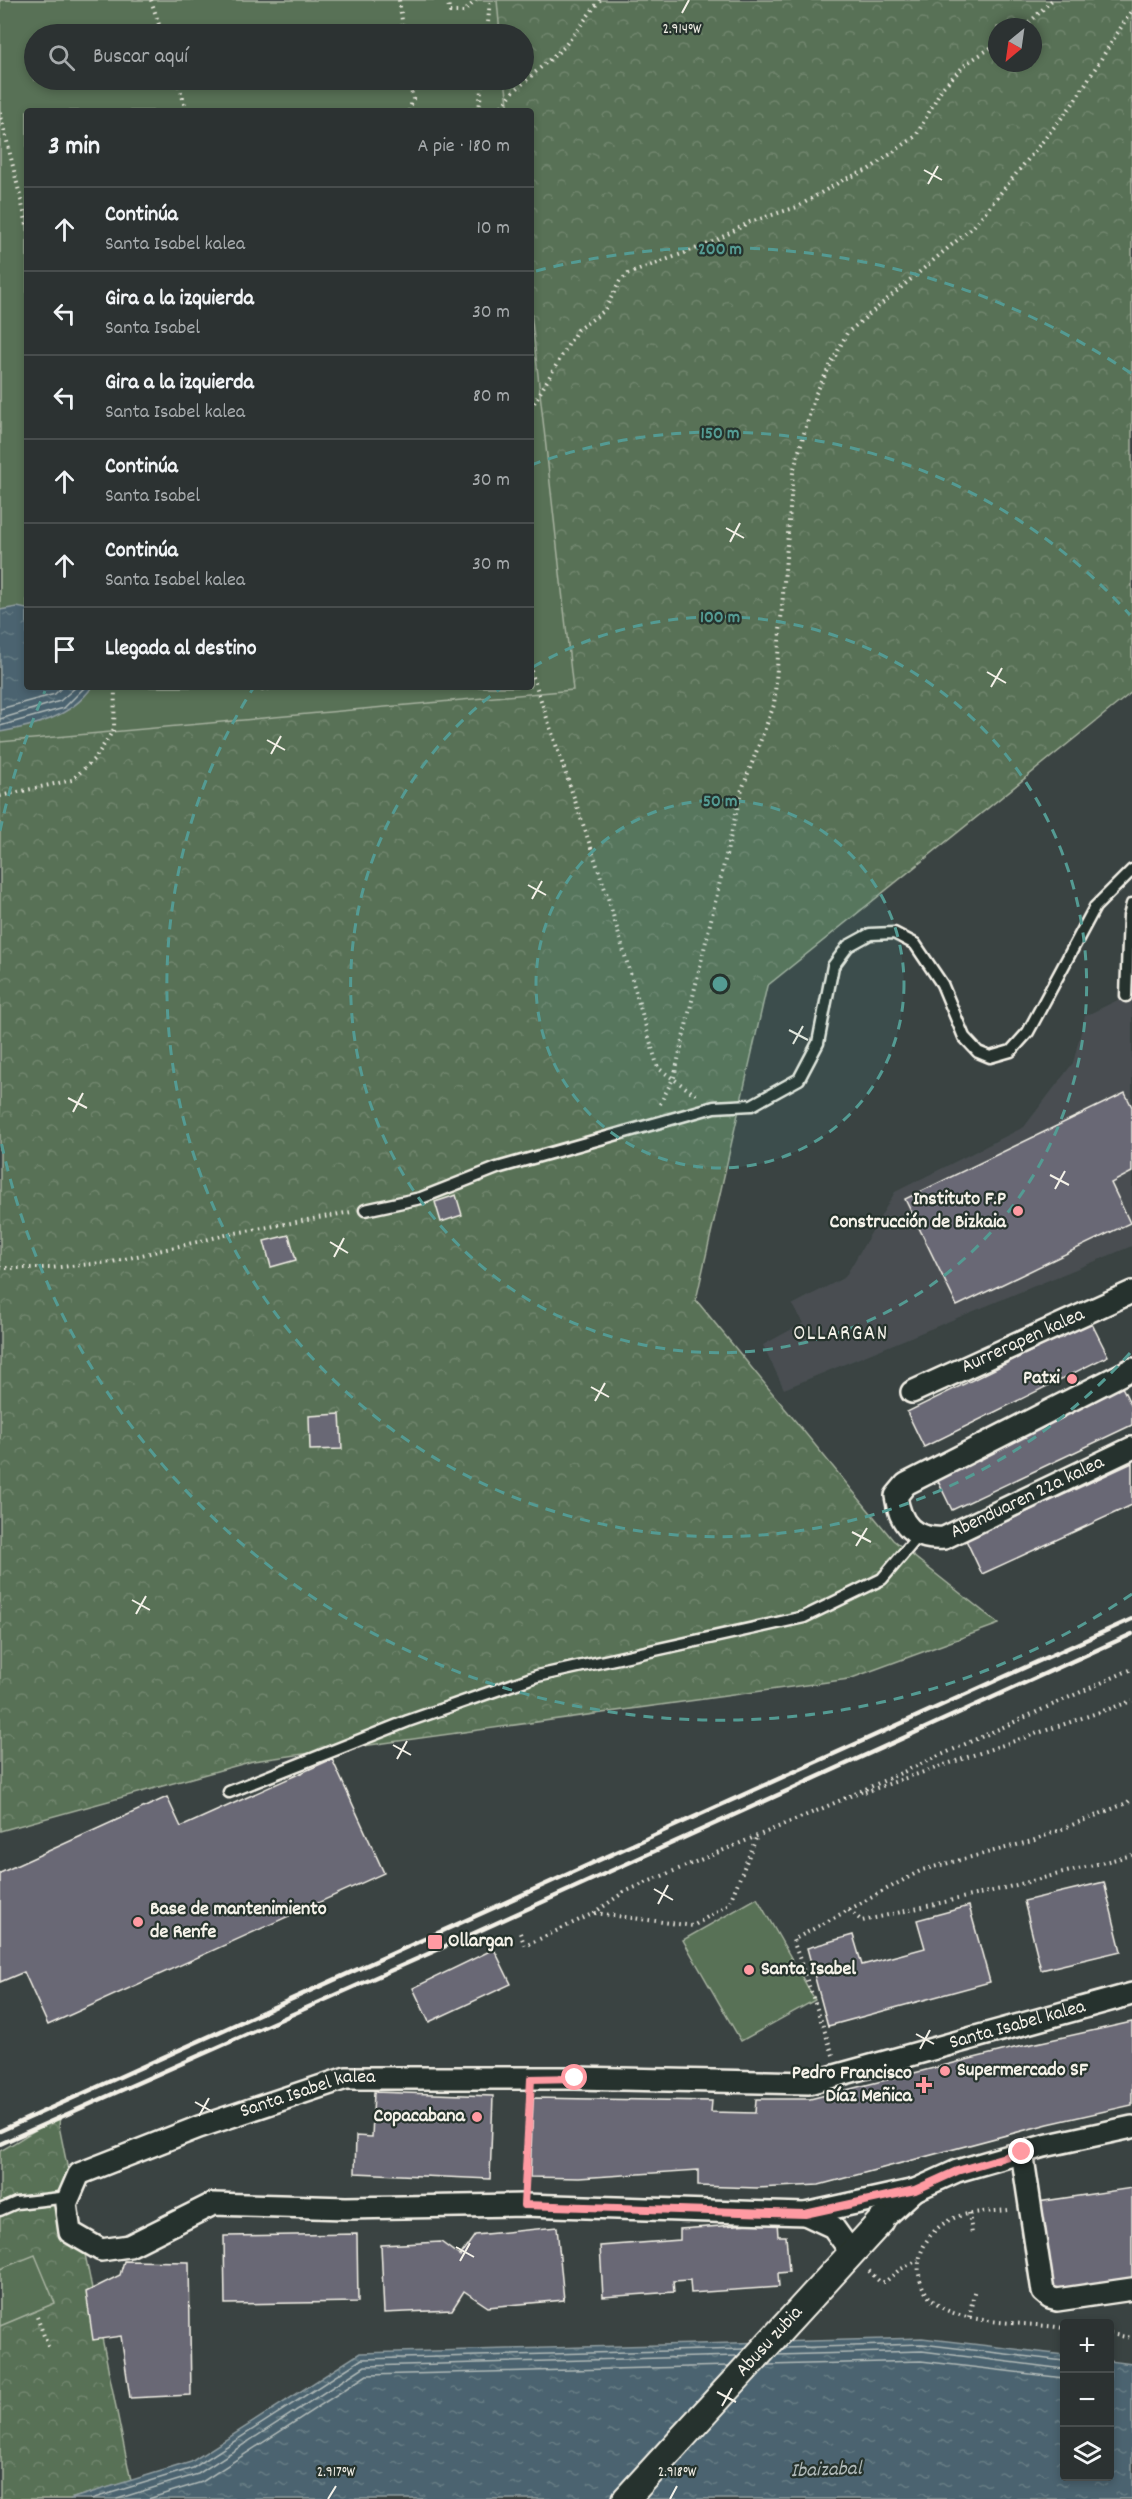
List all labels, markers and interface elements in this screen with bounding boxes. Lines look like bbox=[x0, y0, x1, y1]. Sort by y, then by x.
north arrow bbox=[988, 18, 1042, 72]
text: 2.914°W bbox=[663, 19, 702, 41]
search box bbox=[24, 24, 534, 90]
icon: search bbox=[45, 41, 78, 74]
text: Buscar aquí bbox=[93, 42, 188, 73]
text: 3 min bbox=[48, 129, 100, 166]
text: A pie · 180 m bbox=[417, 133, 510, 161]
text: Continúa bbox=[105, 200, 178, 231]
icon: ahead bbox=[48, 213, 81, 246]
text: 10 m bbox=[476, 215, 510, 243]
text: Santa Isabel kalea bbox=[105, 231, 245, 259]
text: 200 m bbox=[698, 238, 742, 263]
text: Gira a la izquierda bbox=[105, 284, 254, 315]
icon: left bbox=[48, 297, 81, 330]
text: 30 m bbox=[472, 299, 510, 327]
text: Santa Isabel bbox=[105, 315, 200, 343]
text: Gira a la izquierda bbox=[105, 368, 254, 399]
icon: left bbox=[48, 381, 81, 414]
text: 80 m bbox=[473, 383, 510, 411]
text: Santa Isabel kalea bbox=[105, 399, 245, 427]
text: 150 m bbox=[701, 422, 739, 447]
text: Continúa bbox=[105, 452, 178, 483]
icon: ahead bbox=[48, 465, 81, 498]
text: 30 m bbox=[472, 467, 510, 495]
text: Santa Isabel bbox=[105, 483, 200, 511]
text: Continúa bbox=[105, 536, 178, 567]
icon: ahead bbox=[48, 549, 81, 582]
text: 30 m bbox=[472, 551, 510, 579]
text: Santa Isabel kalea bbox=[105, 567, 245, 595]
text: 100 m bbox=[700, 606, 740, 631]
icon: arrive bbox=[48, 633, 81, 666]
text: Llegada al destino bbox=[105, 634, 257, 665]
text: 50 m bbox=[703, 790, 737, 815]
centre of rings bbox=[710, 974, 730, 994]
place label: Instituto F.P Construcción de Bizkaia bbox=[830, 1186, 1007, 1237]
marker: Instituto F.P Construcción de Bizkaia bbox=[1011, 1204, 1025, 1218]
street label: Aurrerapen kalea bbox=[957, 1301, 1090, 1382]
district label: OLLARGAN bbox=[793, 1320, 889, 1350]
place label: Patxi bbox=[1023, 1365, 1060, 1393]
marker: Patxi bbox=[1065, 1372, 1079, 1386]
street label: Abenduaren 22a kalea bbox=[946, 1449, 1109, 1547]
place label: Base de mantenimiento de Renfe bbox=[150, 1896, 327, 1947]
marker: Base de mantenimiento de Renfe bbox=[131, 1915, 145, 1929]
place label: Ollargan bbox=[448, 1928, 513, 1956]
marker: Ollargan bbox=[426, 1933, 444, 1951]
place label: Santa Isabel bbox=[761, 1956, 856, 1984]
marker: Santa Isabel bbox=[742, 1963, 756, 1977]
street label: Santa Isabel kalea bbox=[946, 1993, 1089, 2058]
place label: Supermercado SF bbox=[957, 2057, 1089, 2085]
place label: Pedro Francisco Díaz Meñica bbox=[792, 2060, 913, 2111]
street label: Santa Isabel kalea bbox=[236, 2064, 376, 2126]
route start bbox=[561, 2064, 587, 2090]
marker: Supermercado SF bbox=[938, 2064, 952, 2078]
marker: Pedro Francisco Díaz Meñica bbox=[917, 2078, 931, 2092]
place label: Copacabana bbox=[374, 2103, 466, 2131]
marker: Copacabana bbox=[470, 2110, 484, 2124]
route end bbox=[1008, 2138, 1034, 2164]
street label: Abusu zubia bbox=[730, 2300, 810, 2384]
map controls bbox=[1060, 2319, 1114, 2481]
button: + bbox=[1060, 2319, 1114, 2373]
button: − bbox=[1060, 2373, 1114, 2427]
button: layers bbox=[1060, 2427, 1114, 2481]
water label: Ibaizabal bbox=[790, 2455, 864, 2487]
text: 2.917°W bbox=[317, 2462, 356, 2484]
text: 2.918°W bbox=[658, 2462, 697, 2484]

